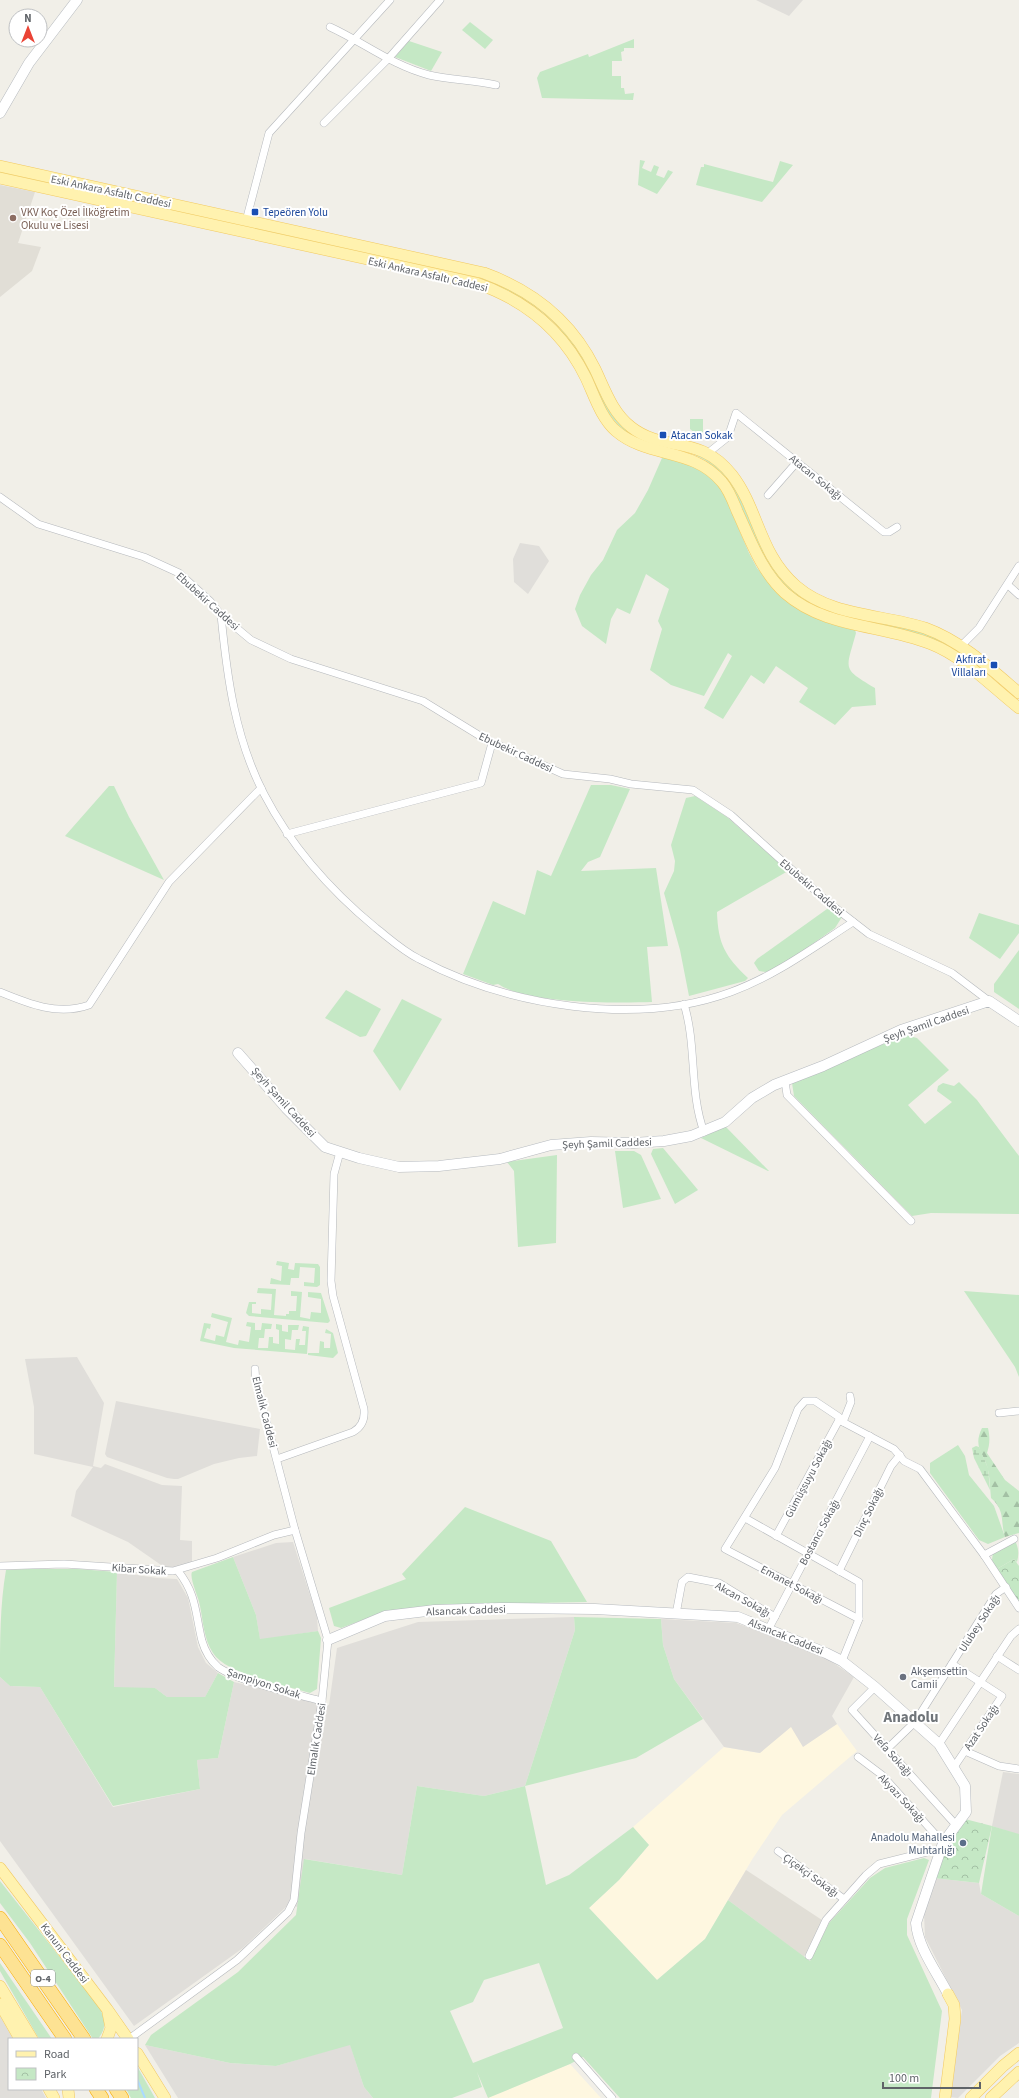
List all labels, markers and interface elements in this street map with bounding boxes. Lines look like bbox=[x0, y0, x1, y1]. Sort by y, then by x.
north arrow bbox=[8, 8, 48, 48]
text: N bbox=[24, 11, 32, 26]
street label: Eski Ankara Asfaltı Caddesi bbox=[49, 171, 172, 212]
place label: VKV Koç Özel İlköğretim Okulu ve Lisesi bbox=[21, 205, 130, 233]
place label: Tepeören Yolu bbox=[263, 205, 328, 220]
marker: Tepeören Yolu bbox=[250, 207, 260, 217]
marker: VKV Koç Özel İlköğretim Okulu ve Lisesi bbox=[8, 213, 18, 223]
street label: Eski Ankara Asfaltı Caddesi bbox=[366, 253, 489, 296]
place label: Atacan Sokak bbox=[671, 428, 733, 443]
marker: Atacan Sokak bbox=[658, 430, 668, 440]
street label: Atacan Sokağı bbox=[786, 451, 845, 504]
street label: Ebubekir Caddesi bbox=[173, 569, 243, 634]
place label: Akfırat Villaları bbox=[952, 652, 986, 680]
marker: Akfırat Villaları bbox=[989, 660, 999, 670]
street label: Ebubekir Caddesi bbox=[476, 729, 555, 776]
street label: Ebubekir Caddesi bbox=[776, 855, 847, 919]
street label: Şeyh Şamil Caddesi bbox=[881, 1003, 971, 1046]
street label: Şeyh Şamil Caddesi bbox=[248, 1064, 319, 1141]
street label: Şeyh Şamil Caddesi bbox=[562, 1134, 652, 1153]
street label: Elmalık Caddesi bbox=[248, 1375, 281, 1449]
street label: Gümüşsuyu Sokağı bbox=[781, 1436, 836, 1520]
street label: Dinç Sokağı bbox=[850, 1485, 887, 1540]
street label: Bostancı Sokağı bbox=[796, 1497, 843, 1568]
street label: Kibar Sokak bbox=[111, 1560, 167, 1579]
street label: Emanet Sokağı bbox=[758, 1562, 826, 1607]
street label: Akcan Sokağı bbox=[713, 1578, 773, 1621]
street label: Ulubey Sokağı bbox=[955, 1592, 1004, 1655]
street label: Alsancak Caddesi bbox=[426, 1602, 506, 1619]
street label: Alsancak Caddesi bbox=[746, 1615, 826, 1658]
street label: Şampiyon Sokak bbox=[225, 1664, 303, 1703]
place label: Akşemsettin Camii bbox=[911, 1664, 968, 1692]
marker: Akşemsettin Camii bbox=[898, 1672, 908, 1682]
street label: Azat Sokağı bbox=[960, 1701, 1002, 1753]
street label: Elmalık Caddesi bbox=[303, 1702, 330, 1776]
district label: Anadolu bbox=[883, 1707, 938, 1728]
street label: Vefa Sokağı bbox=[869, 1731, 916, 1780]
street label: Akyazı Sokağı bbox=[875, 1770, 928, 1826]
place label: Anadolu Mahallesi Muhtarlığı bbox=[871, 1830, 955, 1858]
marker: Anadolu Mahallesi Muhtarlığı bbox=[958, 1838, 968, 1848]
street label: Çiçekçi Sokağı bbox=[780, 1850, 842, 1901]
street label: Kanuni Caddesi bbox=[37, 1920, 92, 1986]
road number: O-4 bbox=[31, 1970, 55, 1986]
legend bbox=[8, 2038, 138, 2090]
text: Road bbox=[44, 2046, 70, 2063]
scale bar bbox=[883, 2064, 980, 2090]
text: Park bbox=[44, 2066, 66, 2083]
text: 100 m bbox=[889, 2070, 919, 2087]

